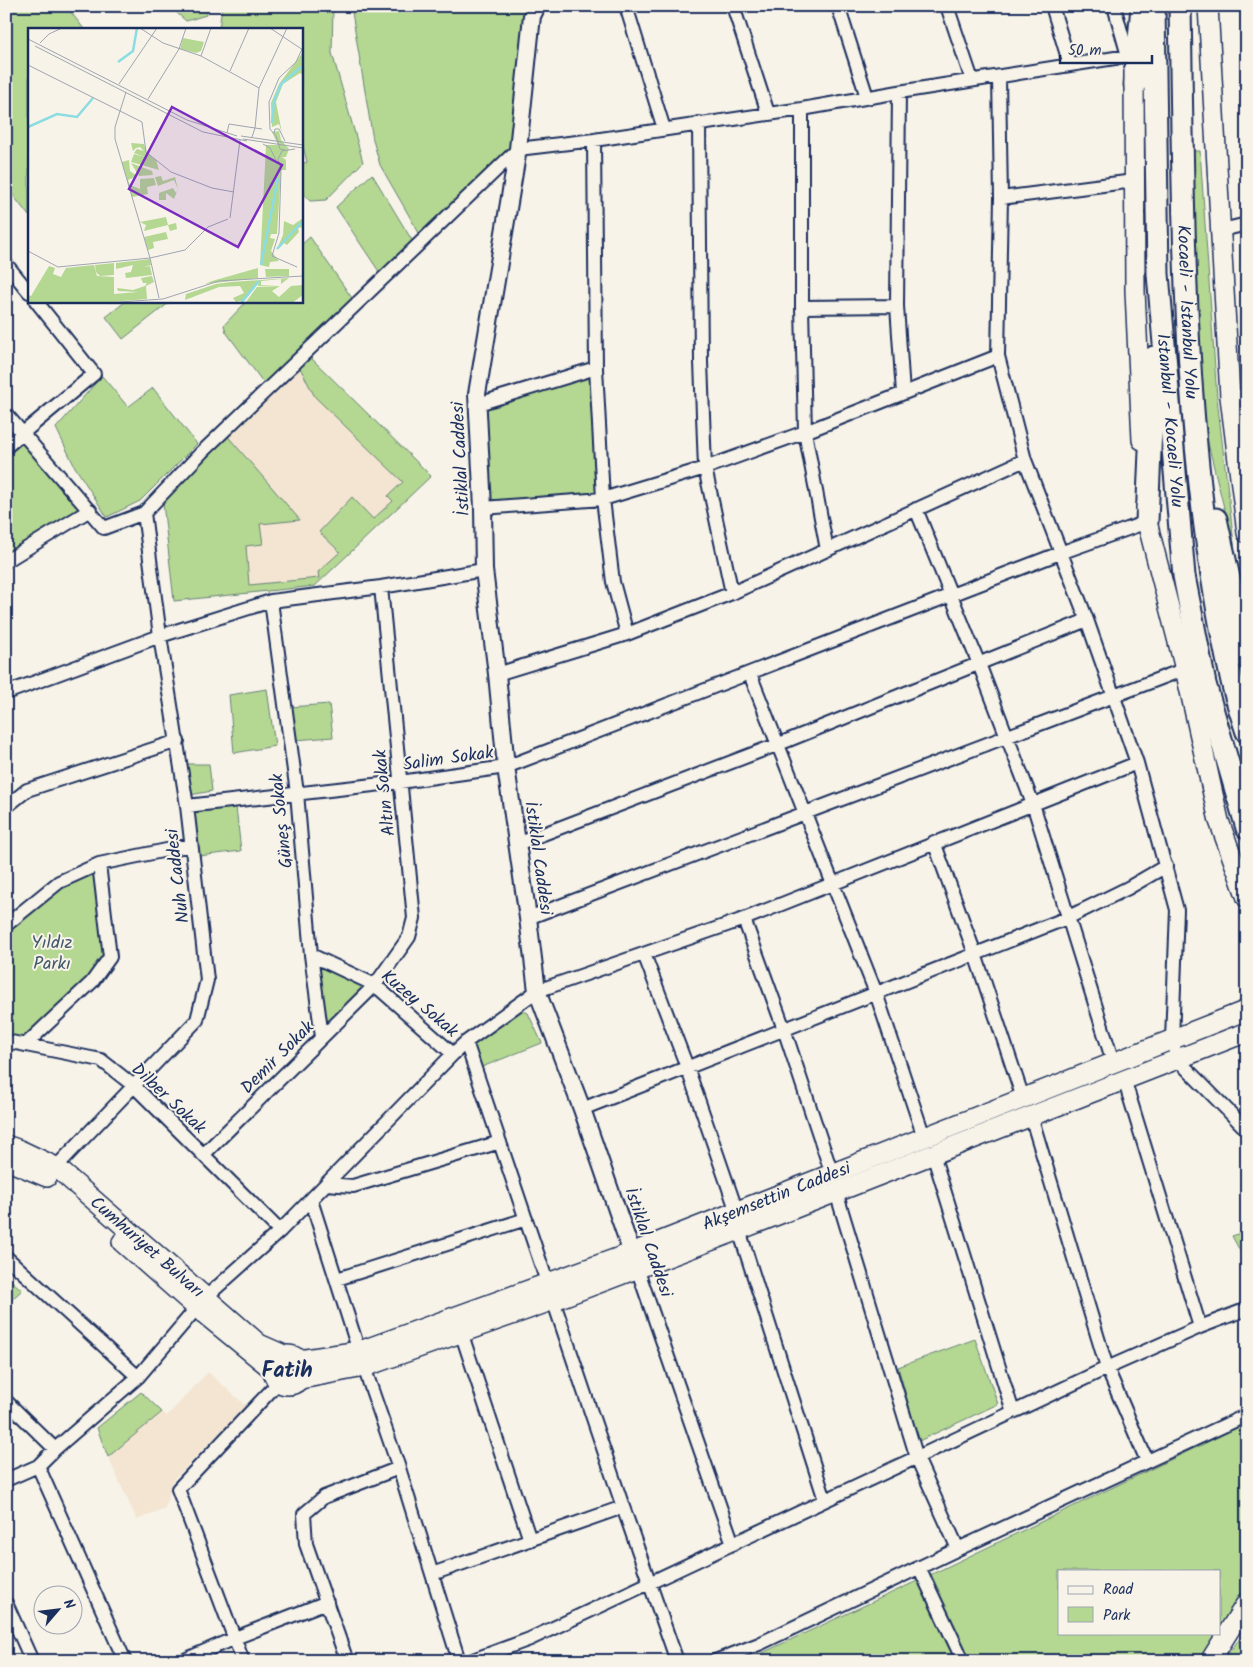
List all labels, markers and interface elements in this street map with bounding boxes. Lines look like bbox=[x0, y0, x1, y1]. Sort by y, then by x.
inset map bbox=[28, 28, 302, 302]
scale bar bbox=[1060, 32, 1153, 64]
text: 50 m bbox=[1068, 39, 1102, 63]
street label: Kocaeli - İstanbul Yolu bbox=[1168, 224, 1205, 400]
street label: İstanbul - Kocaeli Yolu bbox=[1147, 332, 1191, 509]
street label: İstiklal Caddesi bbox=[444, 400, 479, 517]
street label: Salim Sokak bbox=[401, 739, 496, 780]
street label: Altın Sokak bbox=[366, 748, 404, 838]
street label: Güneş Sokak bbox=[263, 771, 302, 870]
street label: İstiklal Caddesi bbox=[515, 799, 560, 918]
street label: Nuh Caddesi bbox=[158, 826, 199, 925]
park label: Yıldız Parkı bbox=[31, 929, 73, 979]
street label: Kuzey Sokak bbox=[374, 963, 465, 1046]
street label: Demir Sokak bbox=[234, 1014, 322, 1102]
street label: Dilber Sokak bbox=[124, 1056, 213, 1142]
street label: Akşemsettin Caddesi bbox=[698, 1154, 856, 1240]
street label: İstiklal Caddesi bbox=[615, 1184, 680, 1302]
street label: Cumhuriyet Bulvarı bbox=[83, 1189, 210, 1306]
district label: Fatih bbox=[261, 1354, 313, 1389]
legend bbox=[1058, 1570, 1220, 1634]
text: Road bbox=[1103, 1578, 1134, 1602]
north arrow bbox=[32, 1584, 82, 1634]
text: N bbox=[57, 1595, 80, 1614]
text: Park bbox=[1103, 1604, 1131, 1628]

